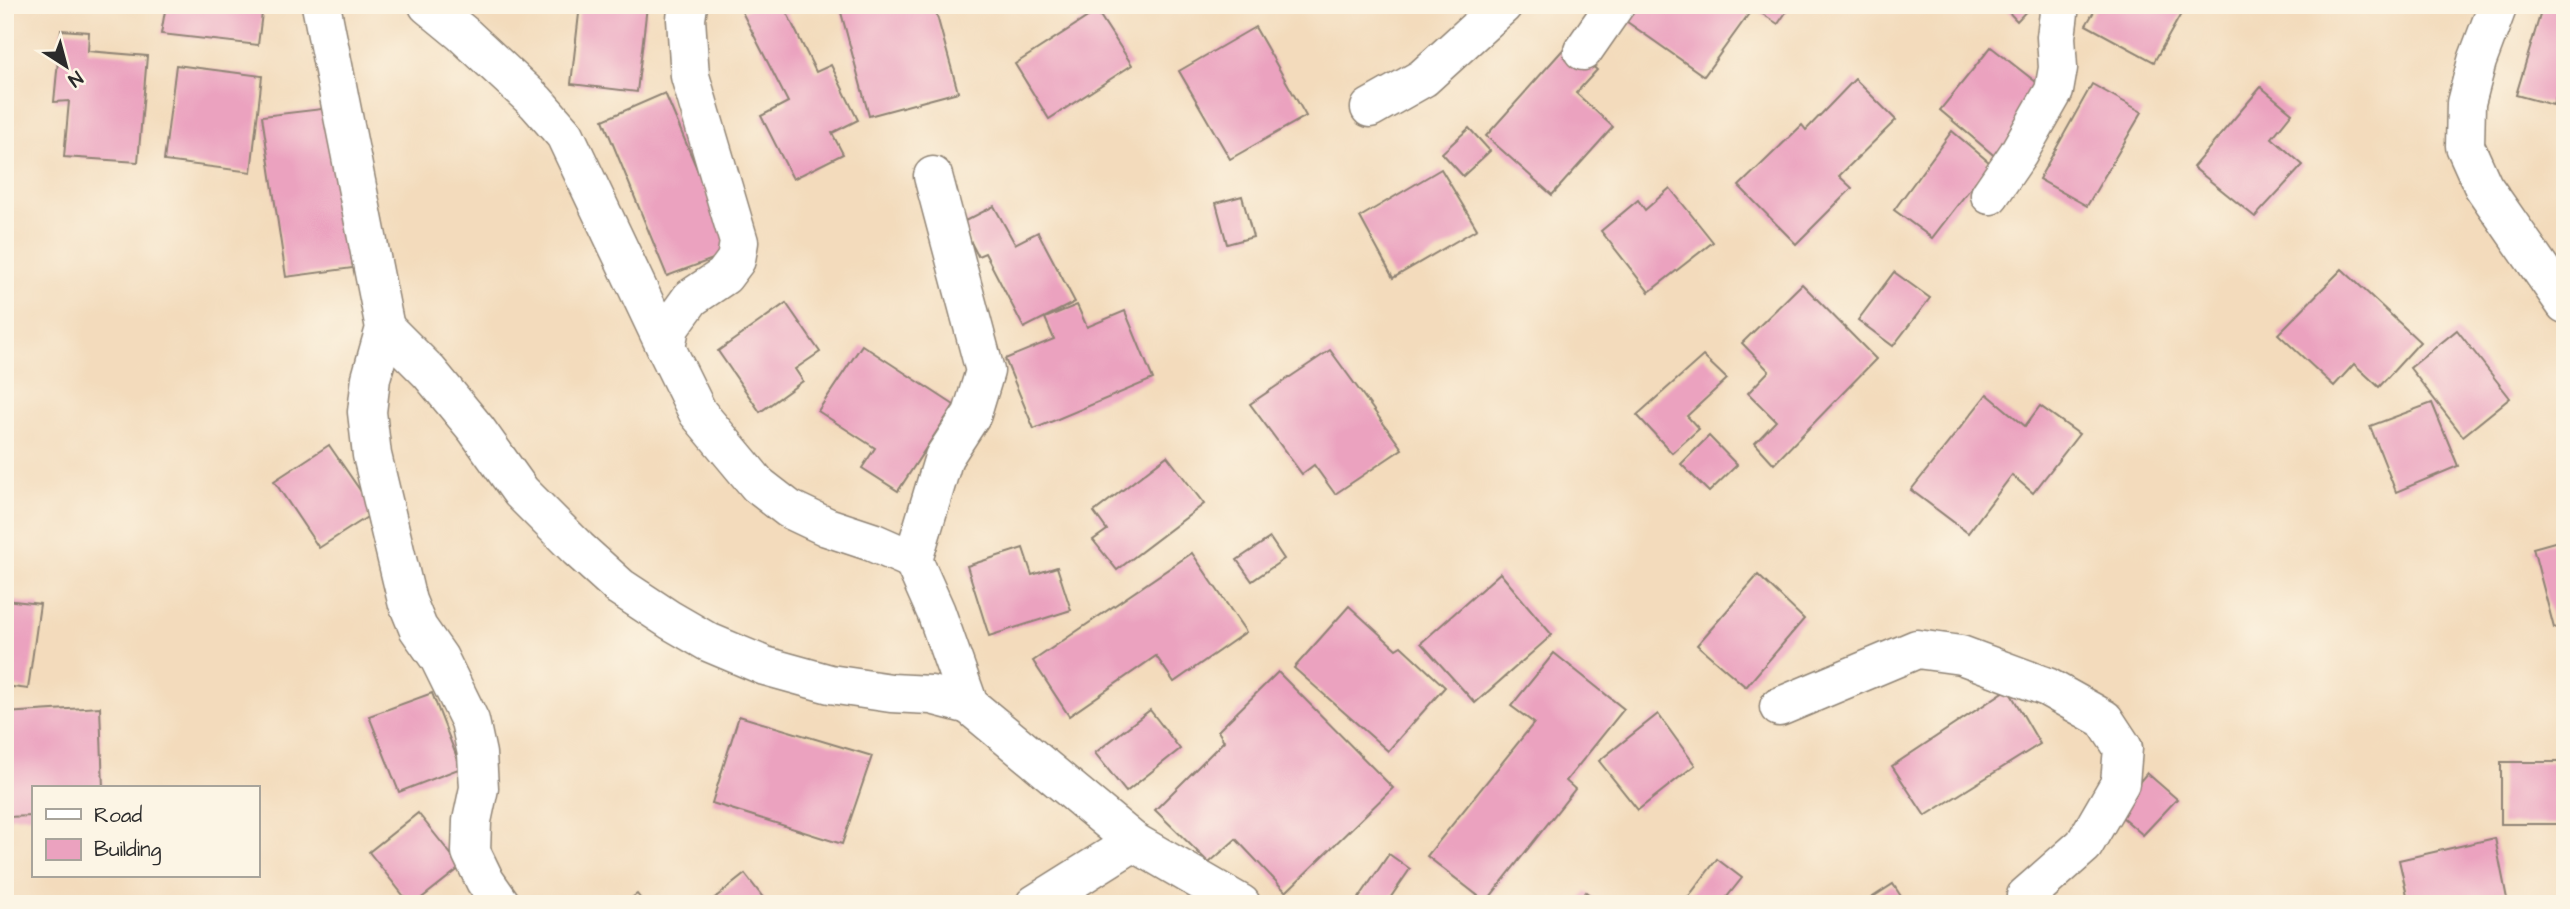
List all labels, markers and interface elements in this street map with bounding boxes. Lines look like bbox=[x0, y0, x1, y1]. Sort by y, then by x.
north arrow bbox=[32, 32, 102, 102]
text: N bbox=[62, 64, 88, 93]
legend bbox=[32, 786, 259, 878]
text: Road bbox=[94, 801, 142, 830]
text: Building bbox=[94, 835, 162, 866]

